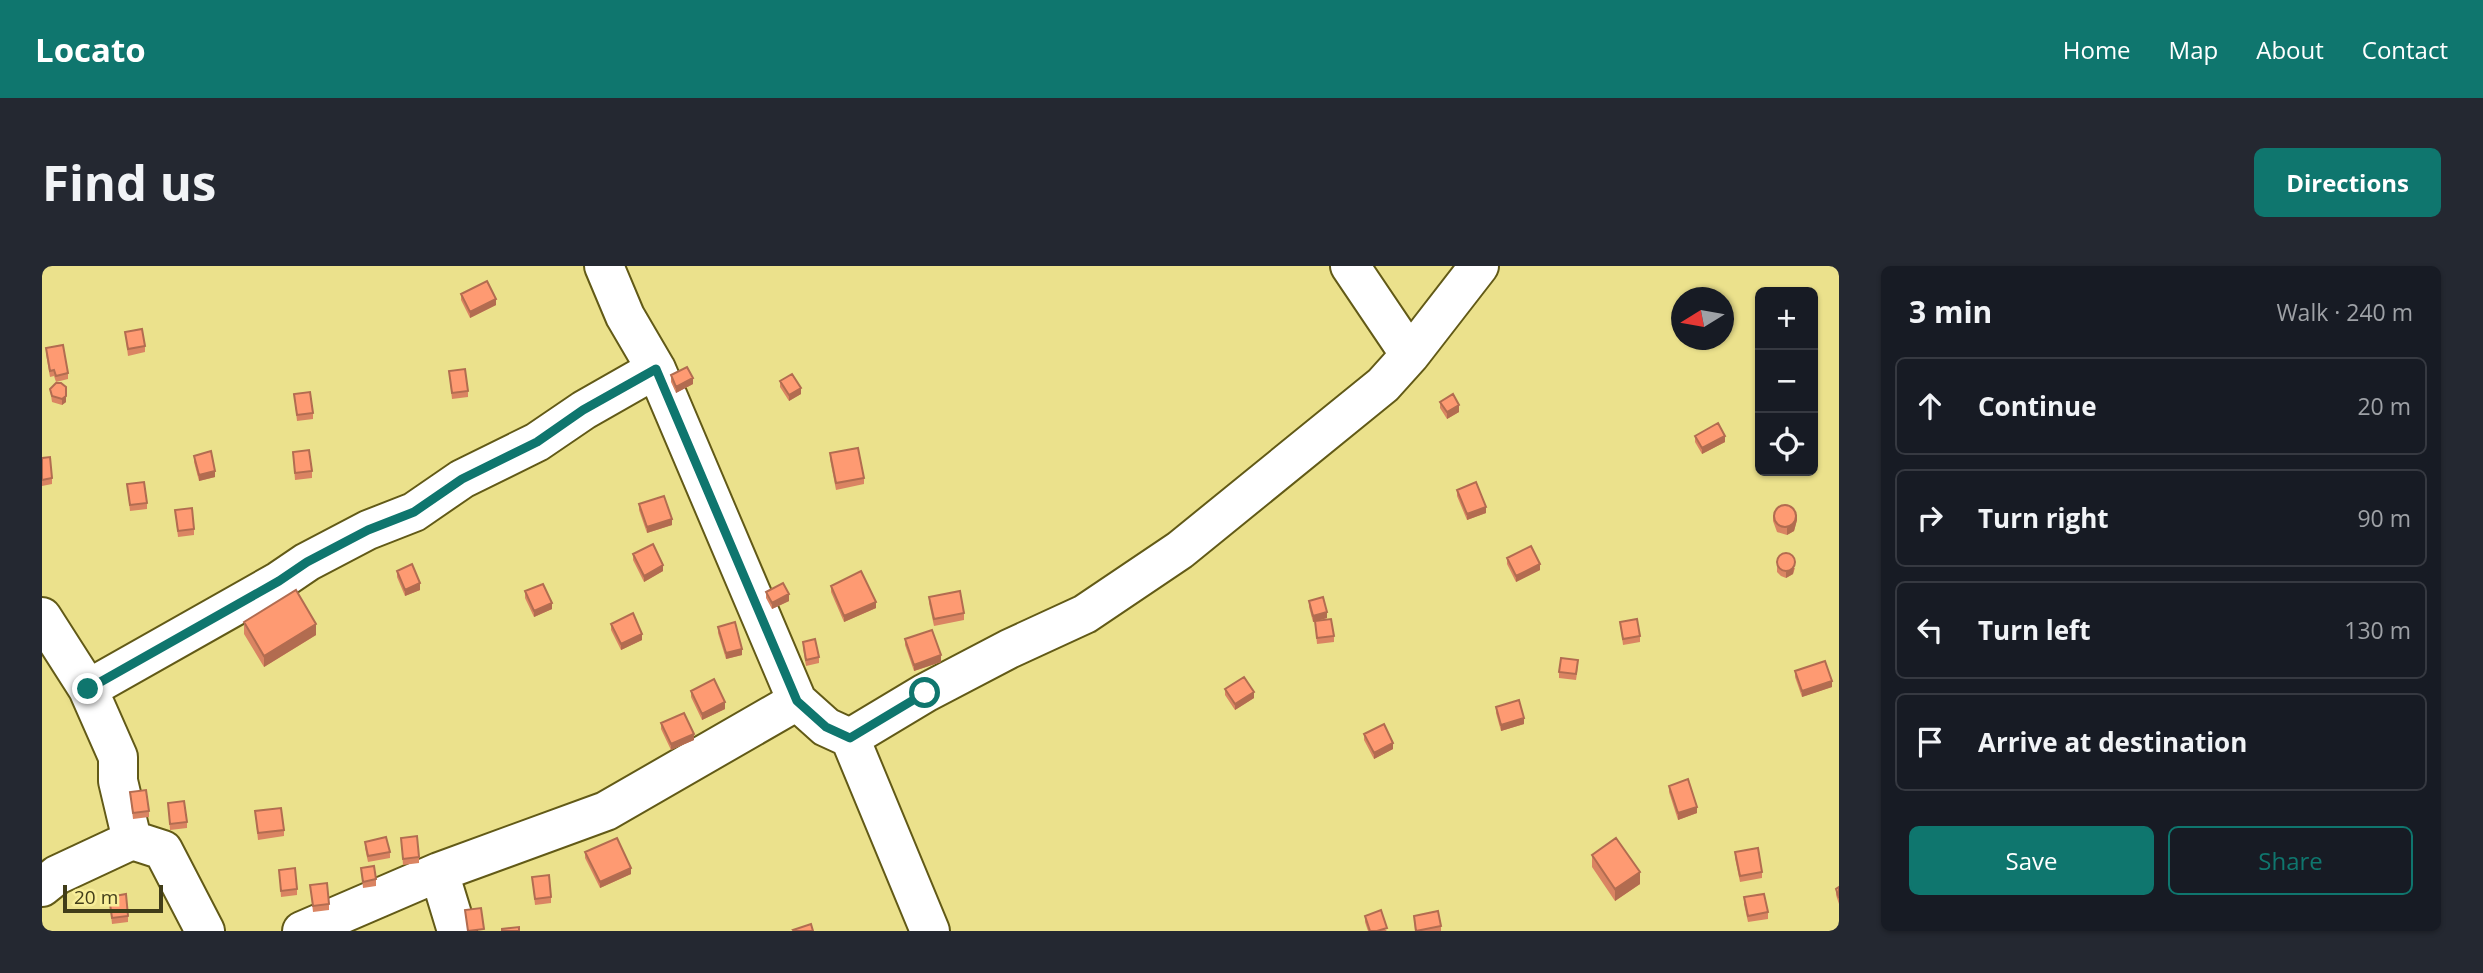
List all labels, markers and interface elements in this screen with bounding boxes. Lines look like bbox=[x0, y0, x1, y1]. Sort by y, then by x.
text: Locato bbox=[35, 27, 146, 72]
text: Home bbox=[2063, 33, 2131, 66]
text: Map bbox=[2169, 33, 2218, 66]
text: About bbox=[2256, 33, 2324, 66]
text: Contact bbox=[2362, 33, 2448, 66]
button: Directions bbox=[2254, 148, 2441, 217]
text: Find us bbox=[42, 149, 216, 215]
north arrow bbox=[1671, 287, 1734, 350]
map controls bbox=[1755, 287, 1818, 476]
button: + bbox=[1755, 287, 1818, 350]
text: 3 min bbox=[1909, 291, 1992, 332]
text: Walk · 240 m bbox=[2276, 296, 2413, 328]
button: − bbox=[1755, 350, 1818, 413]
icon: ahead bbox=[1911, 387, 1949, 425]
text: Continue bbox=[1978, 388, 2097, 424]
text: 20 m bbox=[2357, 390, 2411, 422]
button: locate bbox=[1755, 413, 1818, 476]
icon: right bbox=[1911, 499, 1949, 537]
text: Turn right bbox=[1978, 500, 2109, 536]
text: 90 m bbox=[2357, 502, 2411, 534]
icon: left bbox=[1911, 611, 1949, 649]
text: Turn left bbox=[1978, 612, 2090, 648]
text: 130 m bbox=[2344, 614, 2411, 646]
route end bbox=[72, 673, 103, 704]
route start bbox=[909, 677, 940, 708]
icon: arrive bbox=[1911, 723, 1949, 761]
text: Arrive at destination bbox=[1978, 724, 2247, 760]
button: Save bbox=[1909, 826, 2154, 895]
button: Share bbox=[2168, 826, 2413, 895]
scale bar bbox=[63, 882, 163, 914]
text: 20 m bbox=[74, 884, 118, 910]

